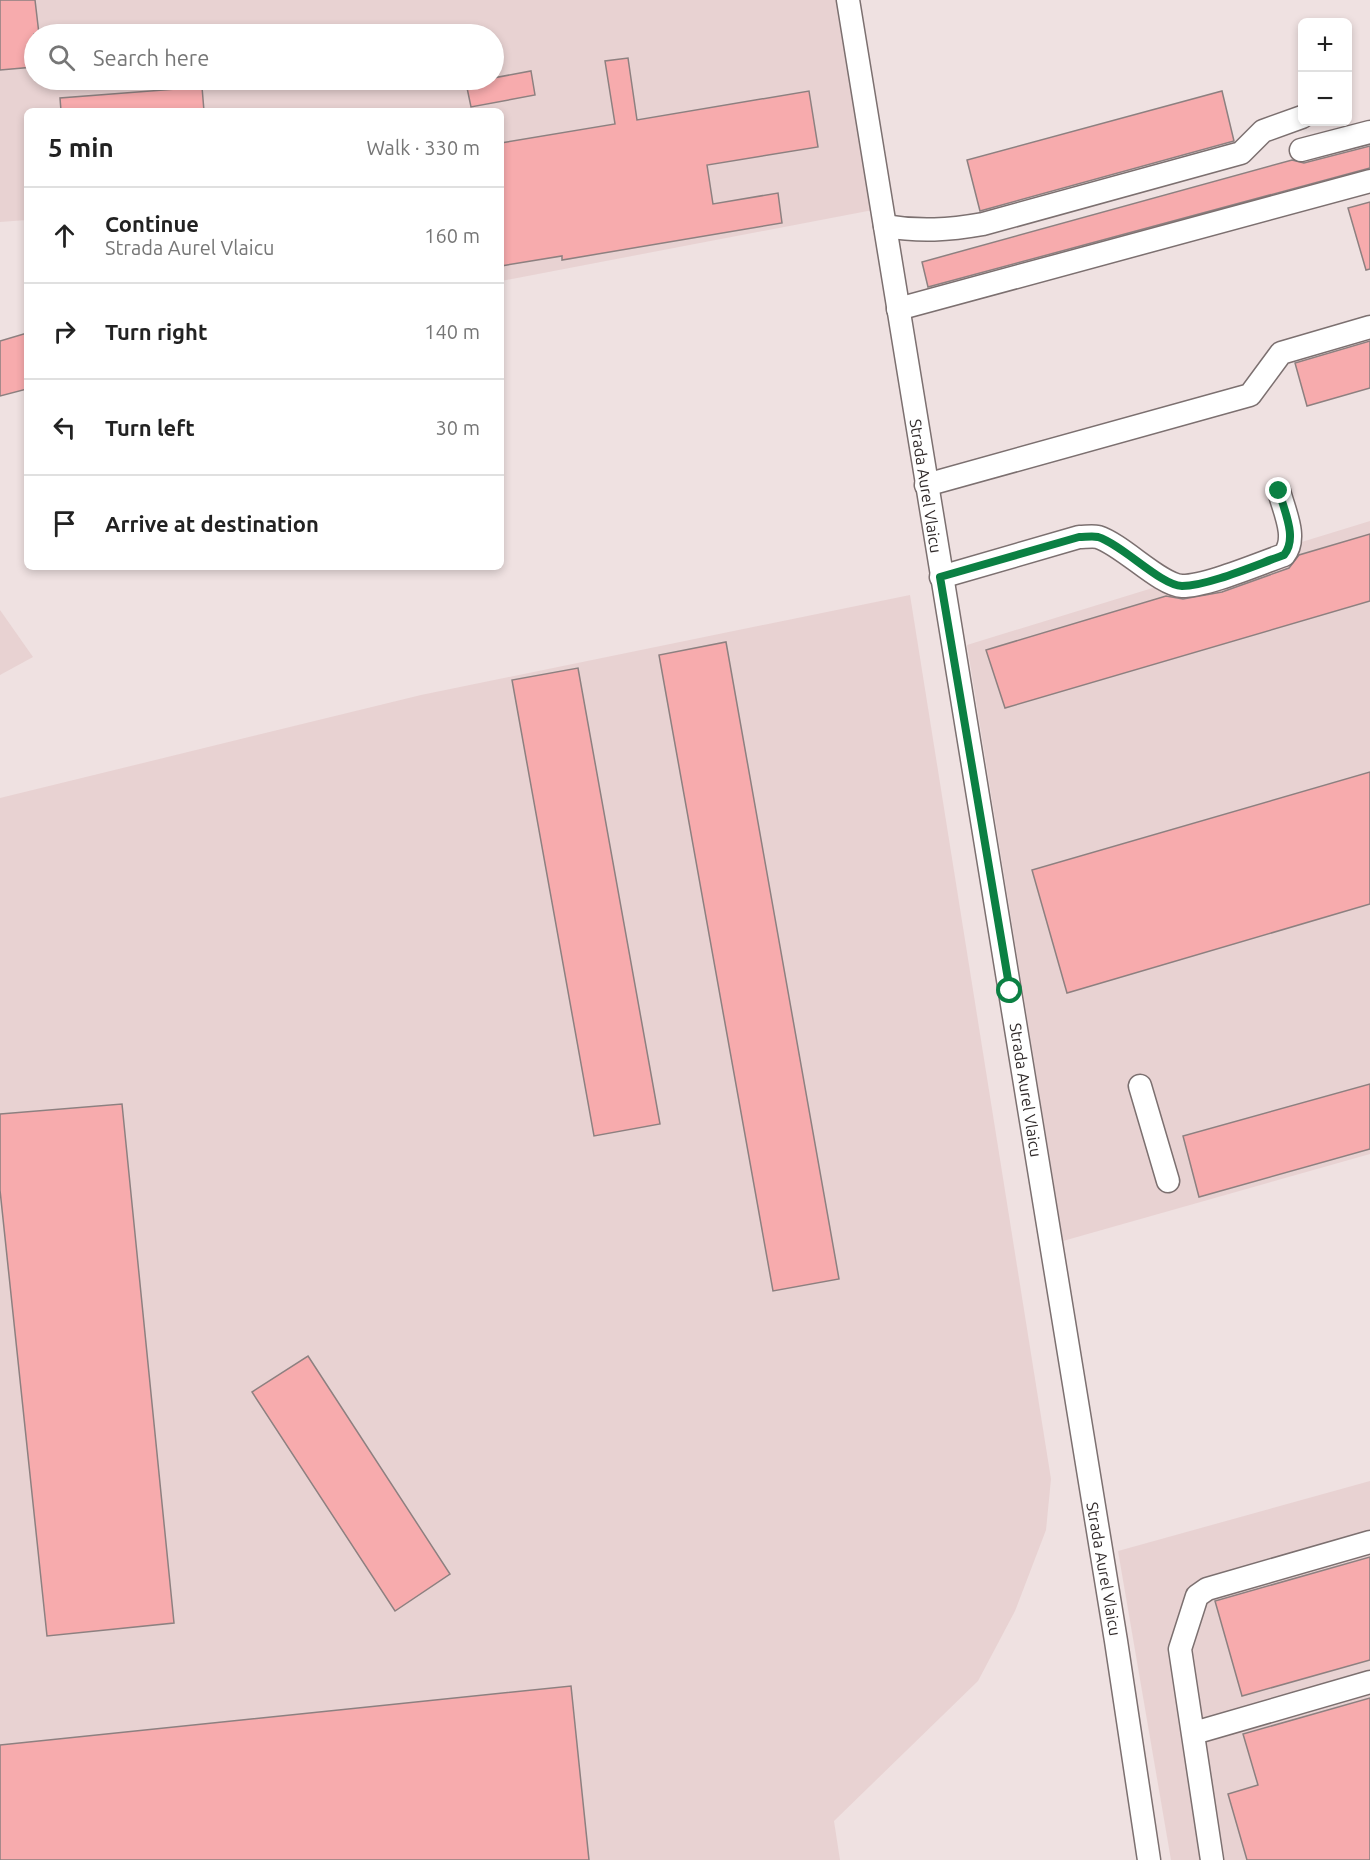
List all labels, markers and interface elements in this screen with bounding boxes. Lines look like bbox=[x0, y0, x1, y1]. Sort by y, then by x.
map controls bbox=[1298, 18, 1352, 126]
button: + bbox=[1298, 18, 1352, 72]
search box bbox=[24, 24, 504, 90]
icon: search bbox=[45, 41, 78, 74]
text: Search here bbox=[93, 45, 209, 70]
button: − bbox=[1298, 72, 1352, 126]
text: 5 min bbox=[48, 133, 114, 162]
text: Walk · 330 m bbox=[367, 136, 480, 159]
text: Continue bbox=[105, 211, 199, 236]
icon: ahead bbox=[48, 219, 81, 252]
text: 160 m bbox=[424, 224, 480, 247]
text: Strada Aurel Vlaicu bbox=[105, 236, 274, 259]
icon: right bbox=[48, 315, 81, 348]
text: Turn right bbox=[105, 319, 207, 344]
text: 140 m bbox=[424, 320, 480, 343]
icon: left bbox=[48, 411, 81, 444]
text: Turn left bbox=[105, 415, 195, 440]
text: 30 m bbox=[436, 416, 480, 439]
street label: Strada Aurel Vlaicu bbox=[907, 418, 945, 554]
route end bbox=[1265, 477, 1291, 503]
icon: arrive bbox=[48, 507, 81, 540]
text: Arrive at destination bbox=[105, 511, 319, 536]
route start bbox=[996, 977, 1022, 1003]
street label: Strada Aurel Vlaicu bbox=[1007, 1022, 1045, 1158]
street label: Strada Aurel Vlaicu bbox=[1083, 1501, 1125, 1637]

